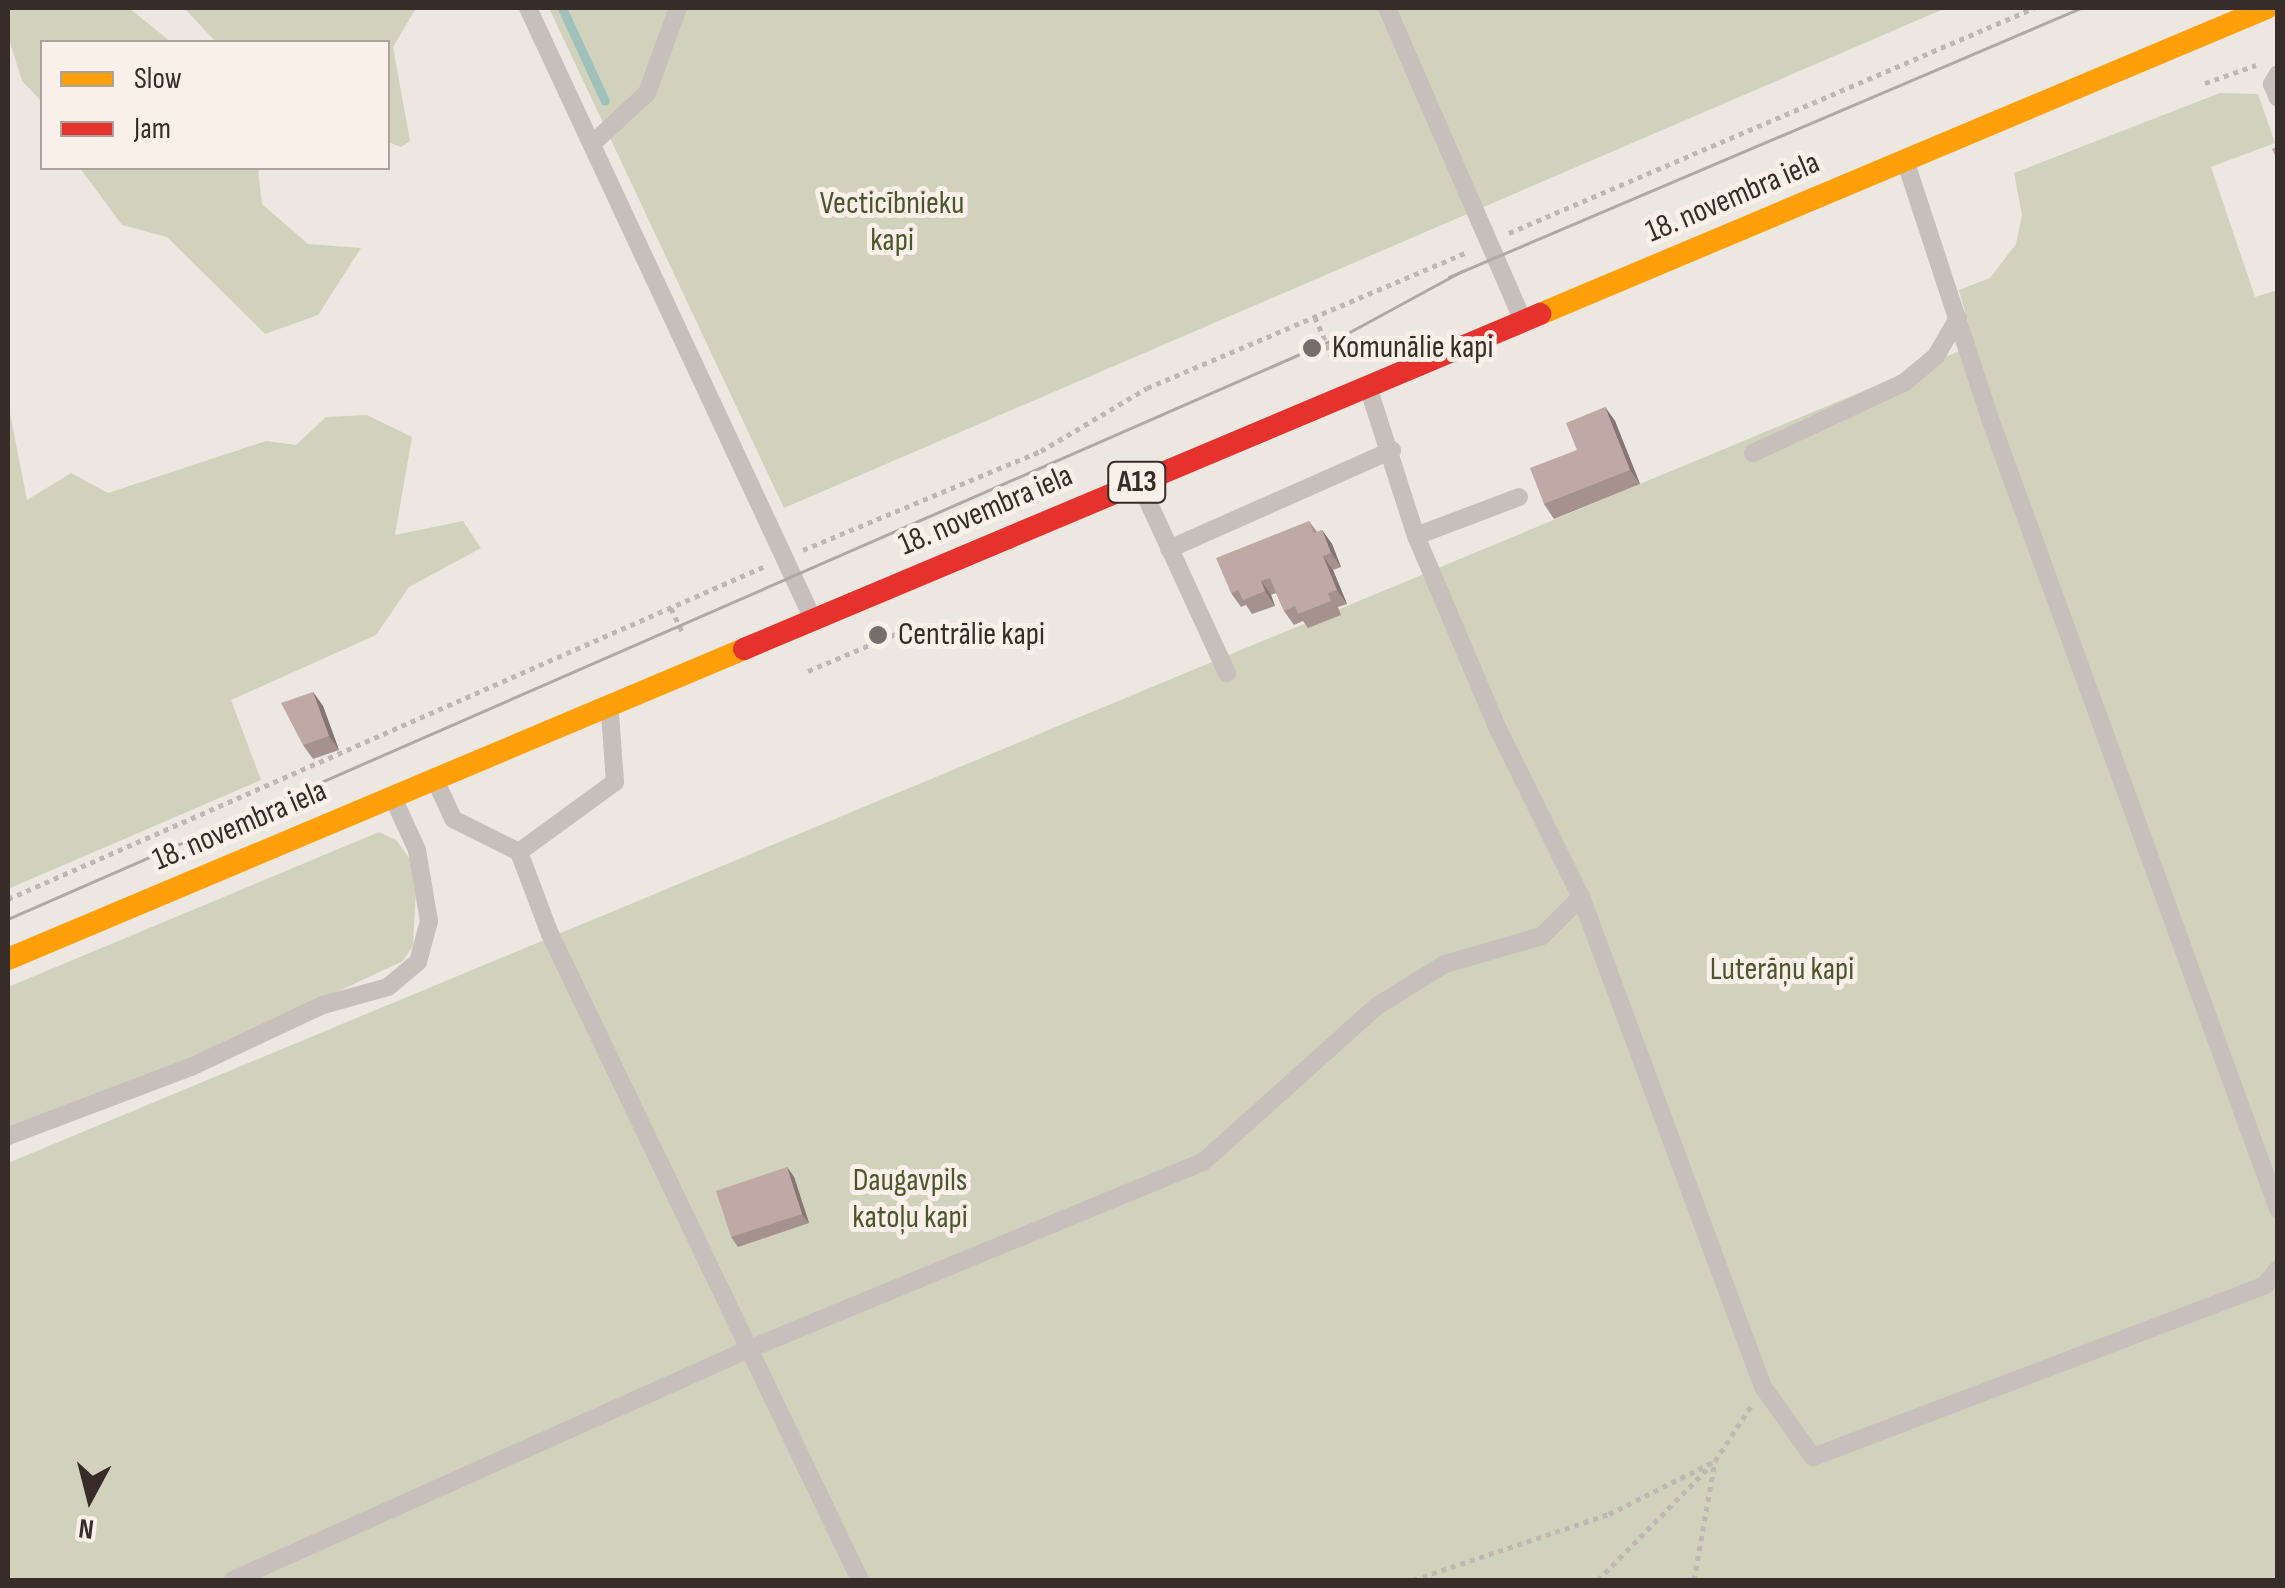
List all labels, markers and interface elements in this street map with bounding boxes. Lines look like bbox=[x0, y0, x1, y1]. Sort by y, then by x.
legend bbox=[40, 40, 390, 170]
text: Slow bbox=[134, 61, 182, 97]
text: Jam bbox=[134, 111, 171, 147]
street label: 18. novembra iela bbox=[1640, 144, 1826, 252]
park label: Vecticībnieku kapi bbox=[820, 186, 964, 261]
place label: Komunālie kapi bbox=[1332, 329, 1493, 367]
marker: Komunālie kapi bbox=[1301, 337, 1323, 359]
street label: 18. novembra iela bbox=[893, 457, 1079, 565]
road number: A13 bbox=[1107, 457, 1167, 507]
place label: Centrālie kapi bbox=[898, 616, 1045, 654]
marker: Centrālie kapi bbox=[867, 624, 889, 646]
street label: 18. novembra iela bbox=[147, 772, 333, 880]
park label: Luterāņu kapi bbox=[1710, 951, 1854, 989]
park label: Daugavpils katoļu kapi bbox=[852, 1163, 968, 1238]
north arrow bbox=[40, 1448, 140, 1548]
text: N bbox=[77, 1511, 96, 1546]

